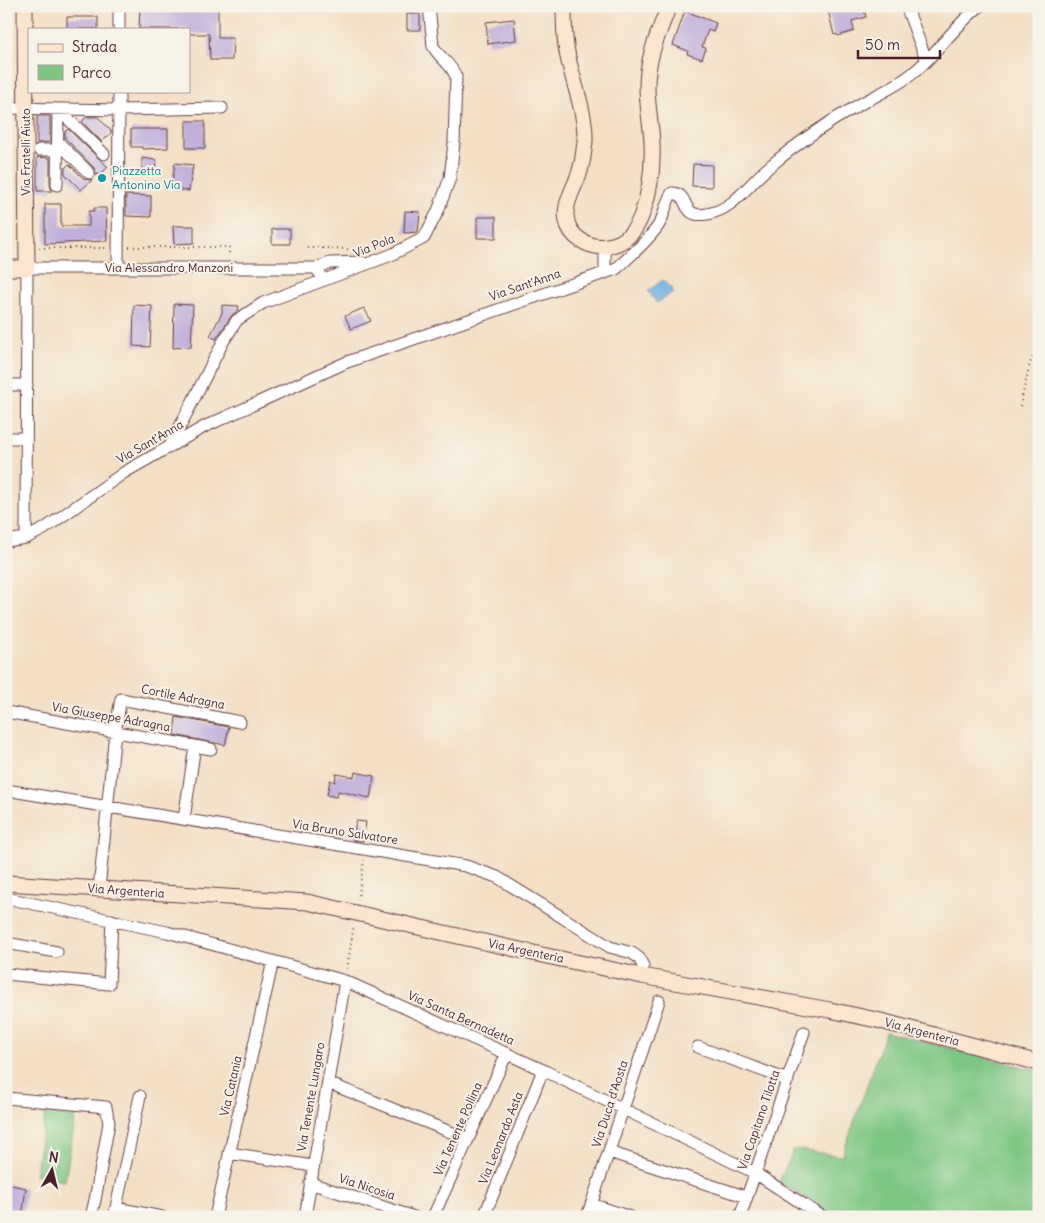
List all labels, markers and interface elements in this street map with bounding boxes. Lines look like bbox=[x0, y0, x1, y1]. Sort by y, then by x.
legend bbox=[28, 28, 190, 92]
scale bar bbox=[858, 28, 940, 60]
text: 50 m bbox=[865, 35, 900, 54]
text: Strada bbox=[72, 37, 117, 56]
text: Parco bbox=[72, 63, 111, 82]
street label: Via Fratelli Aiuto bbox=[18, 108, 33, 196]
place label: Piazzetta Antonino Via bbox=[112, 163, 181, 192]
marker: Piazzetta Antonino Via bbox=[96, 172, 108, 184]
street label: Via Pola bbox=[351, 230, 397, 261]
street label: Via Alessandro Manzoni bbox=[105, 260, 233, 275]
street label: Via Sant'Anna bbox=[487, 265, 563, 304]
street label: Via Sant'Anna bbox=[114, 416, 186, 467]
street label: Cortile Adragna bbox=[140, 681, 226, 712]
street label: Via Giuseppe Adragna bbox=[51, 699, 172, 734]
street label: Via Bruno Salvatore bbox=[291, 816, 399, 847]
street label: Via Argenteria bbox=[87, 880, 165, 901]
street label: Via Argenteria bbox=[487, 935, 566, 966]
street label: Via Santa Bernadetta bbox=[405, 987, 517, 1048]
street label: Via Argenteria bbox=[883, 1014, 961, 1049]
street label: Via Tenente Lungaro bbox=[294, 1041, 328, 1153]
street label: Via Catania bbox=[216, 1054, 245, 1118]
street label: Via Duca d'Aosta bbox=[588, 1058, 631, 1149]
street label: Via Capitano Tilotta bbox=[734, 1068, 783, 1172]
street label: Via Tenente Pollina bbox=[430, 1080, 485, 1178]
street label: Via Leonardo Asta bbox=[475, 1089, 526, 1186]
north arrow bbox=[28, 1146, 78, 1196]
text: N bbox=[48, 1148, 60, 1167]
street label: Via Nicosia bbox=[337, 1170, 397, 1203]

